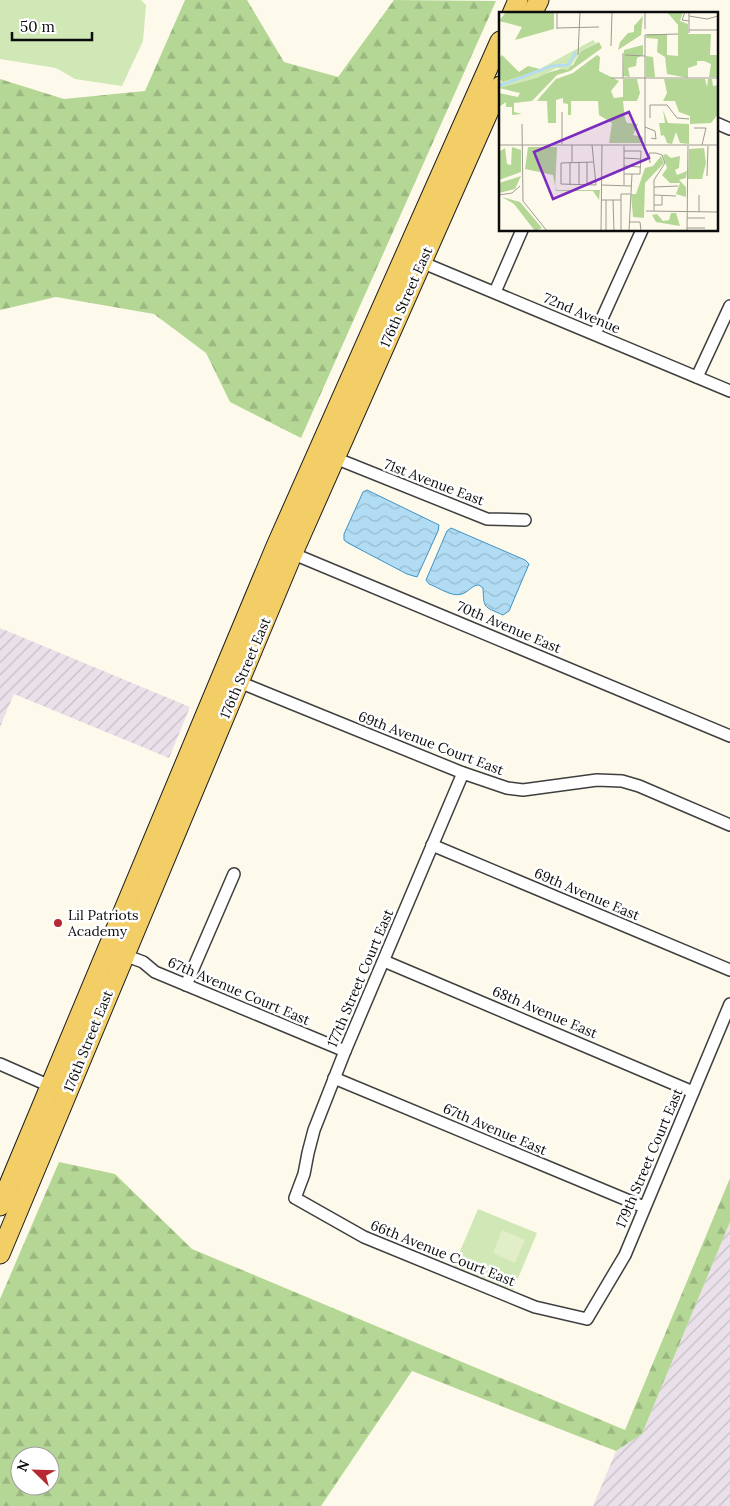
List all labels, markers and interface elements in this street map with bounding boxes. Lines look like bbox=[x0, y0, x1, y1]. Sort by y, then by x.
scale bar bbox=[12, 10, 92, 42]
inset map bbox=[499, 12, 718, 231]
text: 50 m bbox=[20, 17, 55, 36]
street label: 176th Street East bbox=[376, 243, 436, 350]
street label: 72nd Avenue bbox=[541, 289, 624, 337]
street label: 71st Avenue East bbox=[381, 455, 487, 510]
street label: 70th Avenue East bbox=[454, 597, 564, 657]
street label: 176th Street East bbox=[216, 614, 275, 721]
street label: 69th Avenue Court East bbox=[356, 707, 507, 779]
street label: 69th Avenue East bbox=[532, 864, 643, 925]
place label: Lil Patriots Academy bbox=[67, 906, 139, 940]
street label: 177th Street Court East bbox=[323, 906, 397, 1050]
marker: Lil Patriots Academy bbox=[52, 917, 64, 929]
street label: 67th Avenue Court East bbox=[165, 953, 313, 1029]
street label: 68th Avenue East bbox=[490, 982, 601, 1042]
street label: 176th Street East bbox=[59, 987, 117, 1095]
street label: 179th Street Court East bbox=[611, 1085, 687, 1231]
street label: 67th Avenue East bbox=[440, 1099, 550, 1159]
street label: 66th Avenue Court East bbox=[368, 1216, 518, 1290]
north arrow bbox=[10, 1446, 60, 1496]
text: N bbox=[13, 1457, 34, 1474]

